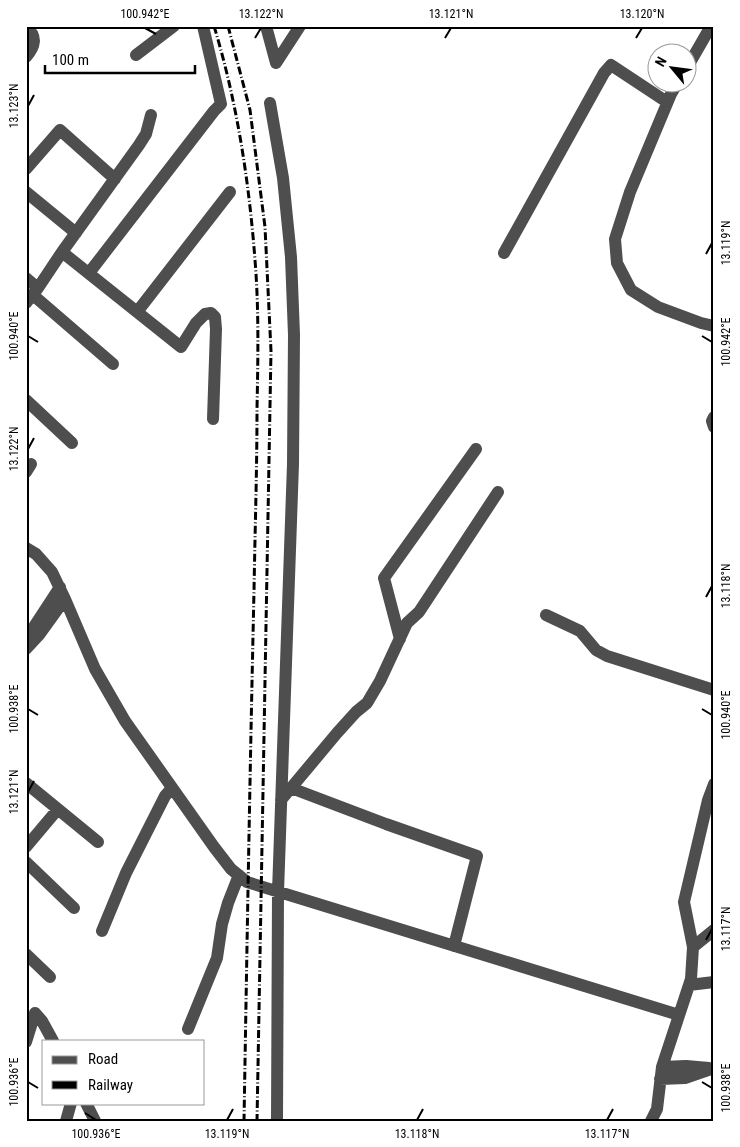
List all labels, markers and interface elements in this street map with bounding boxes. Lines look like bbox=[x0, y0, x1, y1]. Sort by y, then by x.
text: 100.942°E bbox=[120, 7, 170, 21]
text: 13.122°N bbox=[239, 7, 283, 21]
text: 13.121°N bbox=[429, 7, 473, 21]
text: 13.120°N bbox=[620, 7, 664, 21]
scale bar bbox=[45, 42, 195, 74]
north arrow bbox=[648, 42, 698, 92]
text: 100 m bbox=[52, 51, 89, 69]
text: N bbox=[652, 54, 670, 69]
text: 13.123°N bbox=[7, 84, 21, 128]
text: 13.119°N bbox=[719, 221, 733, 265]
text: 100.940°E bbox=[7, 311, 21, 361]
text: 100.942°E bbox=[719, 317, 733, 367]
text: 13.122°N bbox=[7, 427, 21, 471]
text: 13.118°N bbox=[719, 564, 733, 608]
text: 100.938°E bbox=[7, 684, 21, 734]
text: 100.940°E bbox=[719, 690, 733, 740]
text: 13.121°N bbox=[7, 770, 21, 814]
text: 13.117°N bbox=[719, 907, 733, 951]
legend bbox=[42, 1040, 205, 1104]
text: Road bbox=[88, 1050, 118, 1068]
text: 100.936°E bbox=[7, 1057, 21, 1107]
text: 100.938°E bbox=[719, 1063, 733, 1113]
text: Railway bbox=[88, 1076, 133, 1094]
text: 100.936°E bbox=[71, 1127, 121, 1141]
text: 13.119°N bbox=[205, 1127, 249, 1141]
text: 13.118°N bbox=[395, 1127, 439, 1141]
text: 13.117°N bbox=[585, 1127, 629, 1141]

